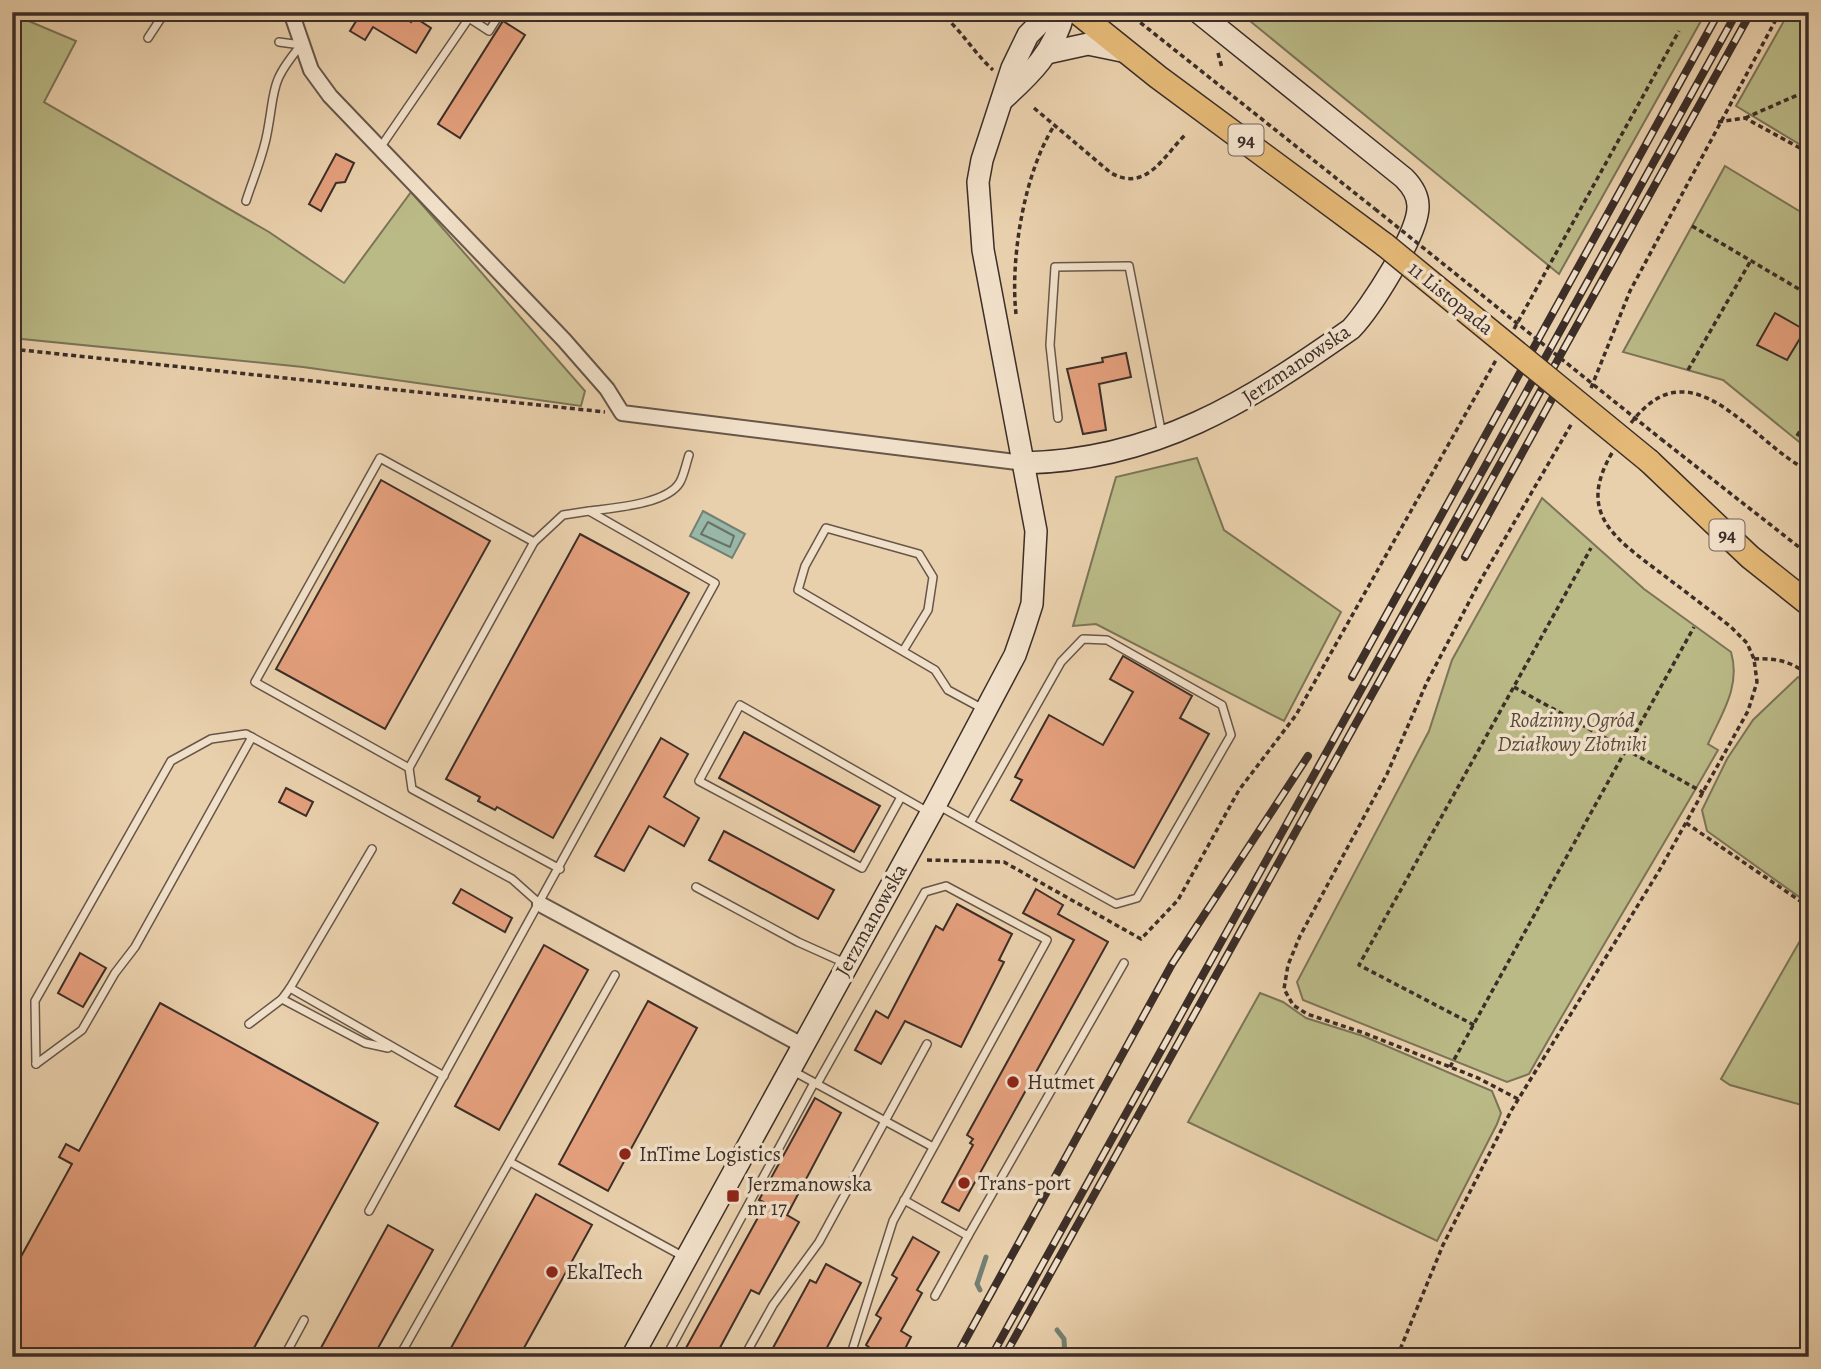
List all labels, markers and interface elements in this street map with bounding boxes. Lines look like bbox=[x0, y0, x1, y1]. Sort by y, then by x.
road number: 94 bbox=[1228, 124, 1264, 156]
street label: 11 Listopada bbox=[1402, 255, 1500, 341]
street label: Jerzmanowska bbox=[1236, 317, 1356, 411]
road number: 94 bbox=[1710, 520, 1744, 550]
park label: Rodzinny Ogród Działkowy Złotniki bbox=[1497, 706, 1647, 758]
street label: Jerzmanowska bbox=[828, 858, 914, 981]
place label: Hutmet bbox=[1027, 1068, 1095, 1096]
marker: Hutmet bbox=[1005, 1074, 1021, 1090]
place label: InTime Logistics bbox=[639, 1140, 781, 1168]
marker: InTime Logistics bbox=[617, 1146, 633, 1162]
place label: Trans-port bbox=[978, 1169, 1071, 1197]
place label: Jerzmanowska nr 17 bbox=[747, 1170, 872, 1222]
marker: Trans-port bbox=[956, 1175, 972, 1191]
marker: Jerzmanowska nr 17 bbox=[725, 1188, 741, 1204]
place label: EkalTech bbox=[566, 1258, 643, 1286]
marker: EkalTech bbox=[544, 1264, 560, 1280]

